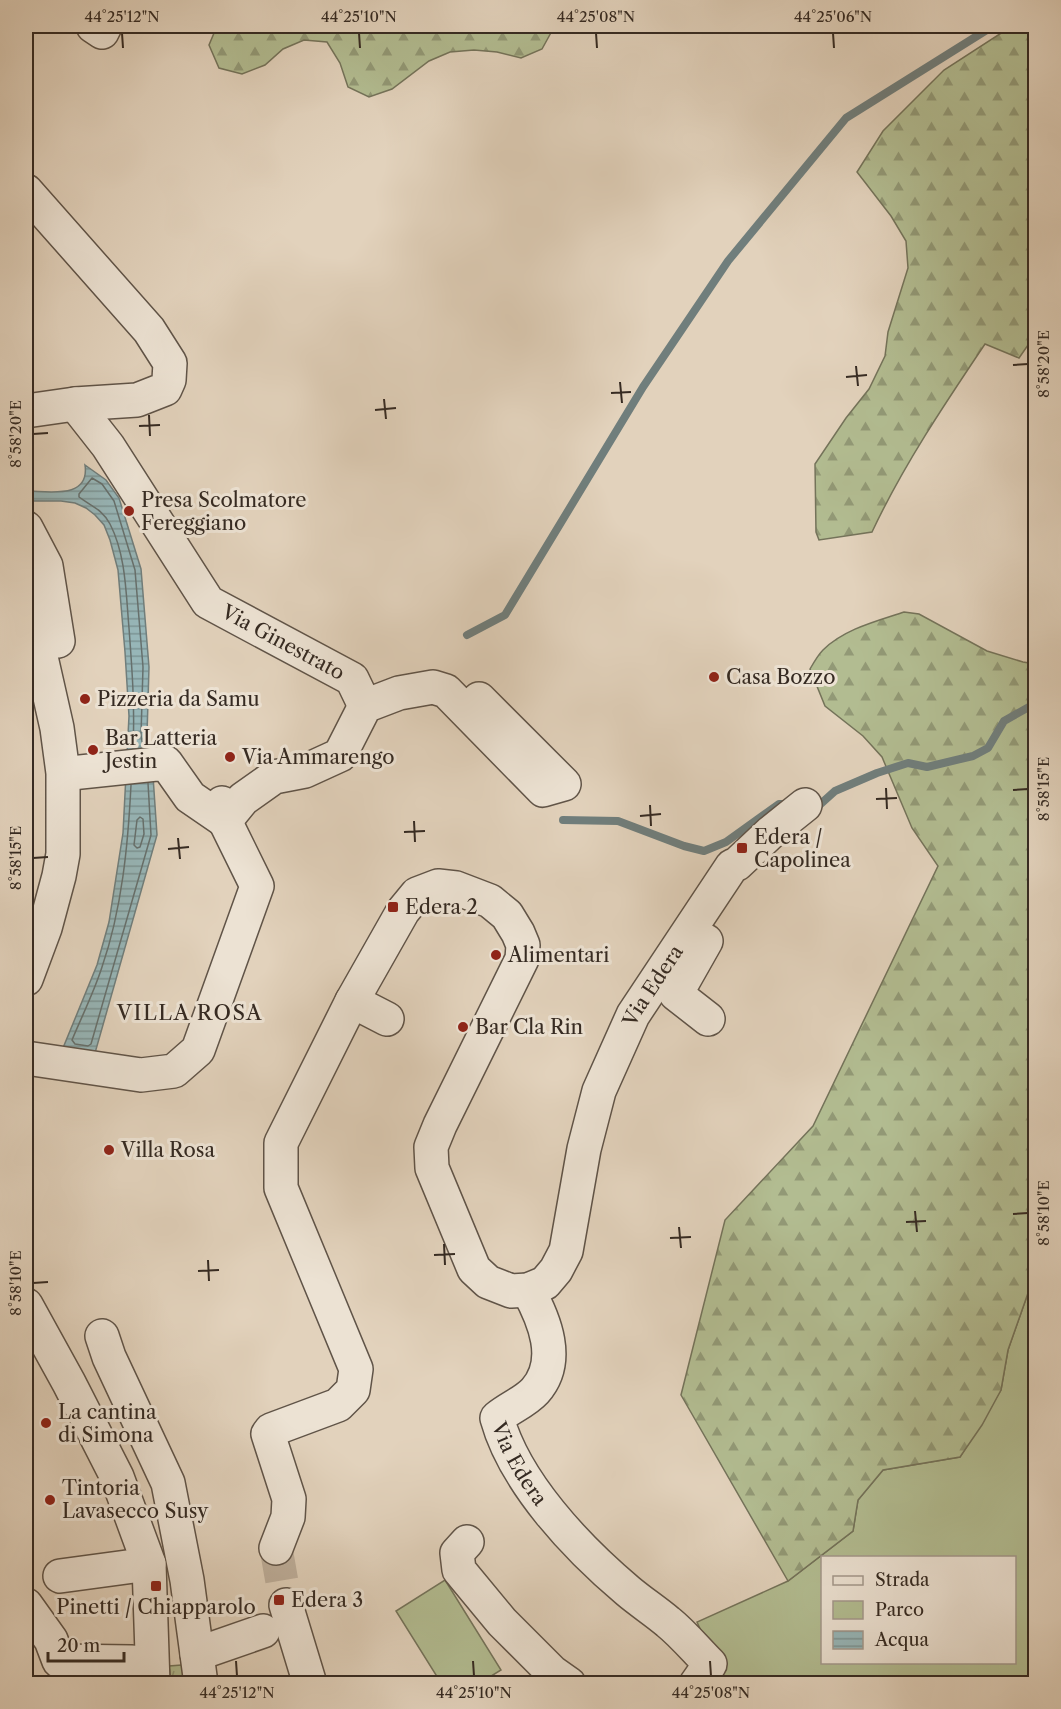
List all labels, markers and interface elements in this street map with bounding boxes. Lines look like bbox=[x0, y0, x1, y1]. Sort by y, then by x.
text: 44°25'12"N bbox=[84, 7, 160, 26]
text: 44°25'10"N bbox=[321, 7, 397, 26]
text: 44°25'08"N bbox=[557, 7, 635, 26]
text: 44°25'06"N bbox=[794, 7, 872, 26]
text: 8°58'20"E bbox=[1034, 330, 1053, 398]
text: 8°58'20"E bbox=[6, 400, 25, 468]
place label: Presa Scolmatore Fereggiano bbox=[141, 488, 306, 535]
marker: Presa Scolmatore Fereggiano bbox=[122, 504, 136, 518]
street label: Via Ginestrato bbox=[217, 599, 349, 685]
place label: Casa Bozzo bbox=[726, 665, 835, 689]
marker: Casa Bozzo bbox=[707, 670, 721, 684]
place label: Pizzeria da Samu bbox=[97, 687, 259, 711]
marker: Pizzeria da Samu bbox=[78, 692, 92, 706]
place label: Bar Latteria Jestin bbox=[102, 726, 217, 773]
marker: Bar Latteria Jestin bbox=[86, 743, 100, 757]
place label: Via Ammarengo bbox=[241, 745, 395, 769]
marker: Via Ammarengo bbox=[223, 750, 237, 764]
text: 8°58'15"E bbox=[1034, 757, 1053, 821]
place label: Edera / Capolinea bbox=[754, 825, 851, 872]
text: 8°58'15"E bbox=[6, 826, 25, 890]
marker: Edera / Capolinea bbox=[735, 841, 749, 855]
place label: Edera 2 bbox=[405, 895, 478, 919]
marker: Edera 2 bbox=[386, 900, 400, 914]
street label: Via Edera bbox=[617, 940, 688, 1031]
place label: Alimentari bbox=[507, 943, 609, 967]
marker: Alimentari bbox=[489, 948, 503, 962]
district label: VILLA ROSA bbox=[116, 1000, 263, 1025]
place label: Bar Cla Rin bbox=[475, 1015, 584, 1039]
marker: Bar Cla Rin bbox=[456, 1020, 470, 1034]
place label: Villa Rosa bbox=[120, 1138, 215, 1162]
marker: Villa Rosa bbox=[102, 1143, 116, 1157]
text: 8°58'10"E bbox=[1034, 1180, 1053, 1246]
text: 8°58'10"E bbox=[6, 1250, 25, 1316]
place label: La cantina di Simona bbox=[58, 1400, 157, 1447]
marker: La cantina di Simona bbox=[39, 1416, 53, 1430]
street label: Via Edera bbox=[487, 1418, 552, 1511]
place label: Tintoria Lavasecco Susy bbox=[62, 1476, 209, 1523]
marker: Tintoria Lavasecco Susy bbox=[43, 1493, 57, 1507]
legend bbox=[821, 1556, 1016, 1664]
text: Strada bbox=[875, 1569, 930, 1591]
marker: Pinetti / Chiapparolo bbox=[149, 1579, 163, 1593]
place label: Edera 3 bbox=[291, 1588, 363, 1612]
marker: Edera 3 bbox=[272, 1593, 286, 1607]
place label: Pinetti / Chiapparolo bbox=[56, 1595, 256, 1619]
text: Parco bbox=[875, 1599, 924, 1621]
scale bar bbox=[48, 1625, 124, 1663]
text: Acqua bbox=[874, 1629, 929, 1651]
text: 20 m bbox=[57, 1635, 101, 1657]
text: 44°25'12"N bbox=[199, 1683, 275, 1702]
text: 44°25'10"N bbox=[436, 1683, 512, 1702]
text: 44°25'08"N bbox=[672, 1683, 750, 1702]

